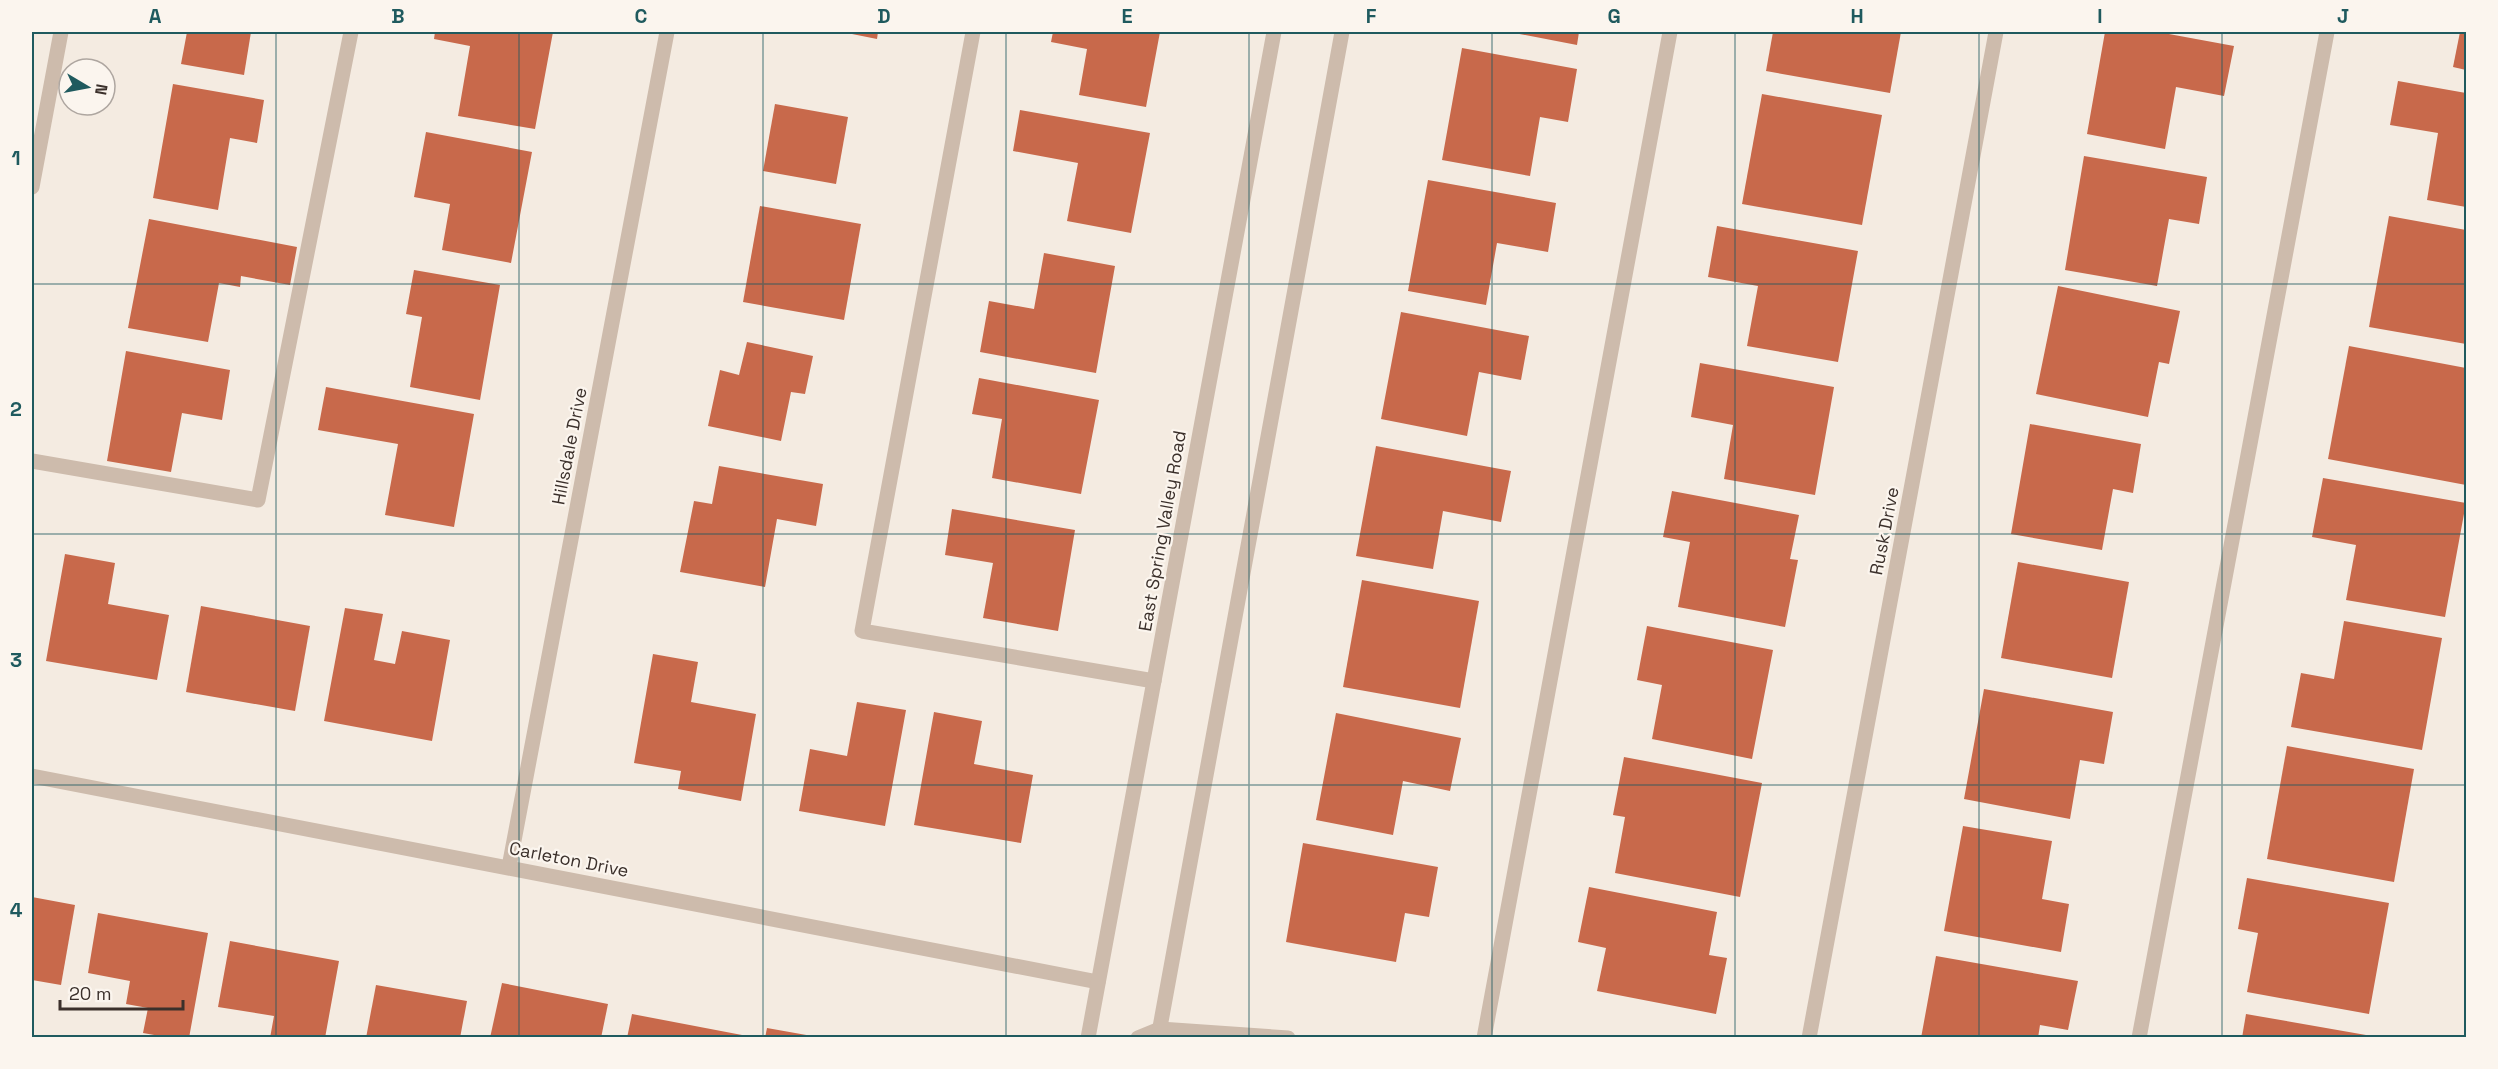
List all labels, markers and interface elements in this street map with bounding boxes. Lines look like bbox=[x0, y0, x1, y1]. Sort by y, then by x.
text: A bbox=[149, 3, 162, 29]
text: B bbox=[391, 3, 405, 29]
text: C bbox=[635, 3, 648, 29]
text: D bbox=[877, 3, 891, 29]
text: E bbox=[1121, 3, 1133, 29]
text: F bbox=[1366, 3, 1377, 29]
text: G bbox=[1607, 3, 1621, 29]
text: H bbox=[1850, 3, 1864, 29]
text: I bbox=[2097, 3, 2103, 29]
text: J bbox=[2337, 3, 2349, 29]
north arrow bbox=[57, 57, 117, 117]
text: N bbox=[90, 82, 113, 97]
text: 1 bbox=[11, 145, 21, 171]
street label: Hillsdale Drive bbox=[546, 385, 592, 507]
text: 2 bbox=[10, 396, 22, 422]
street label: East Spring Valley Road bbox=[1133, 429, 1191, 633]
street label: Rusk Drive bbox=[1864, 485, 1904, 577]
text: 3 bbox=[10, 647, 22, 673]
street label: Carleton Drive bbox=[507, 836, 631, 882]
text: 4 bbox=[10, 897, 23, 923]
scale bar bbox=[60, 973, 183, 1011]
text: 20 m bbox=[69, 982, 112, 1005]

